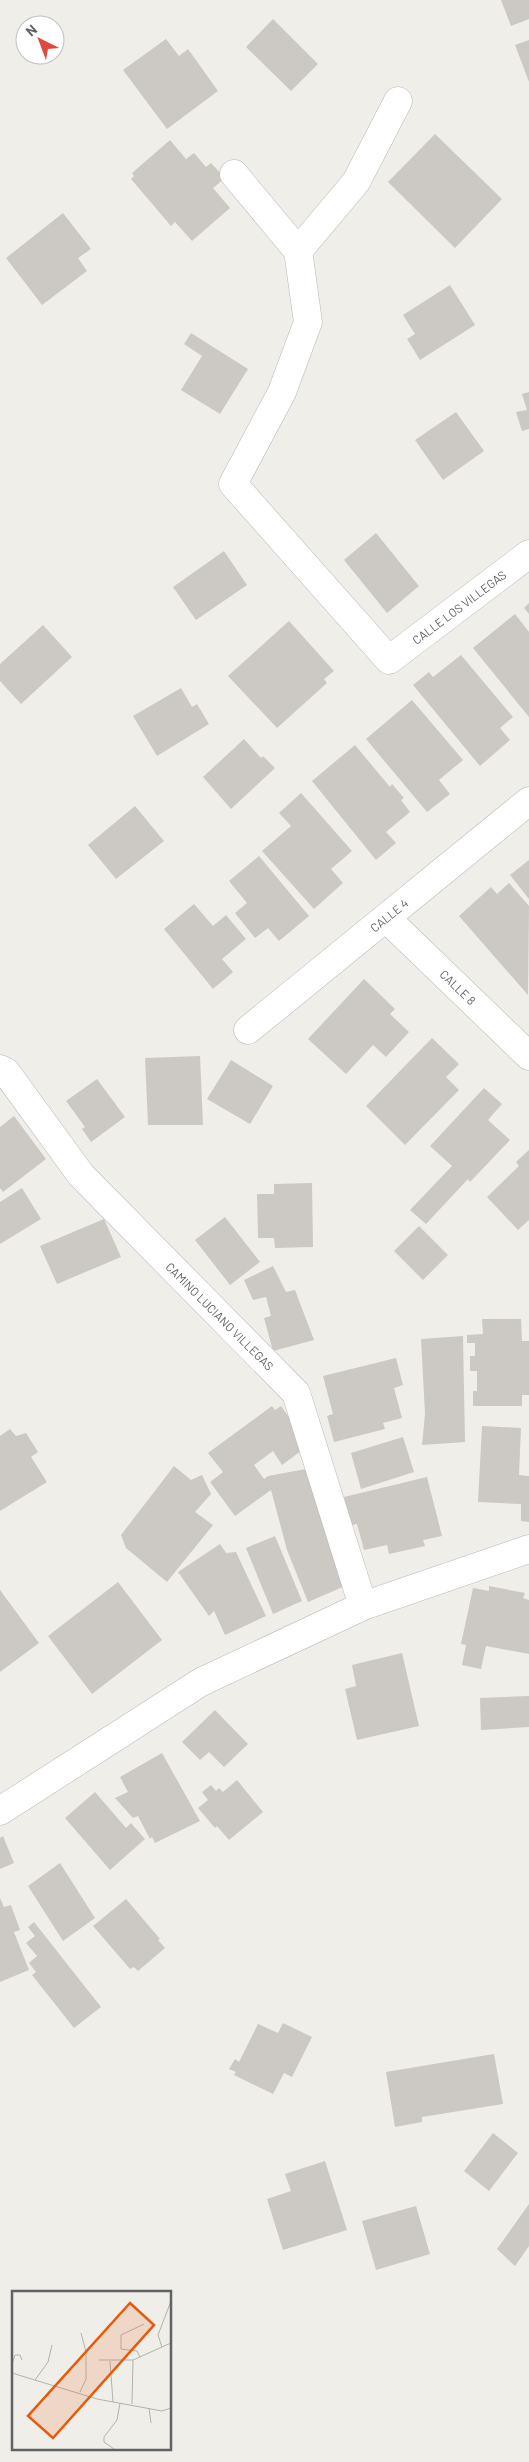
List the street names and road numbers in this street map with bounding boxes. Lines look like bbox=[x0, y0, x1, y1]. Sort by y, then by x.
street label: CALLE LOS VILLEGAS bbox=[409, 567, 509, 647]
street label: CALLE 4 bbox=[367, 896, 411, 934]
street label: CALLE 8 bbox=[437, 967, 479, 1007]
street label: CAMINO LUCIANO VILLEGAS bbox=[163, 1259, 277, 1373]

